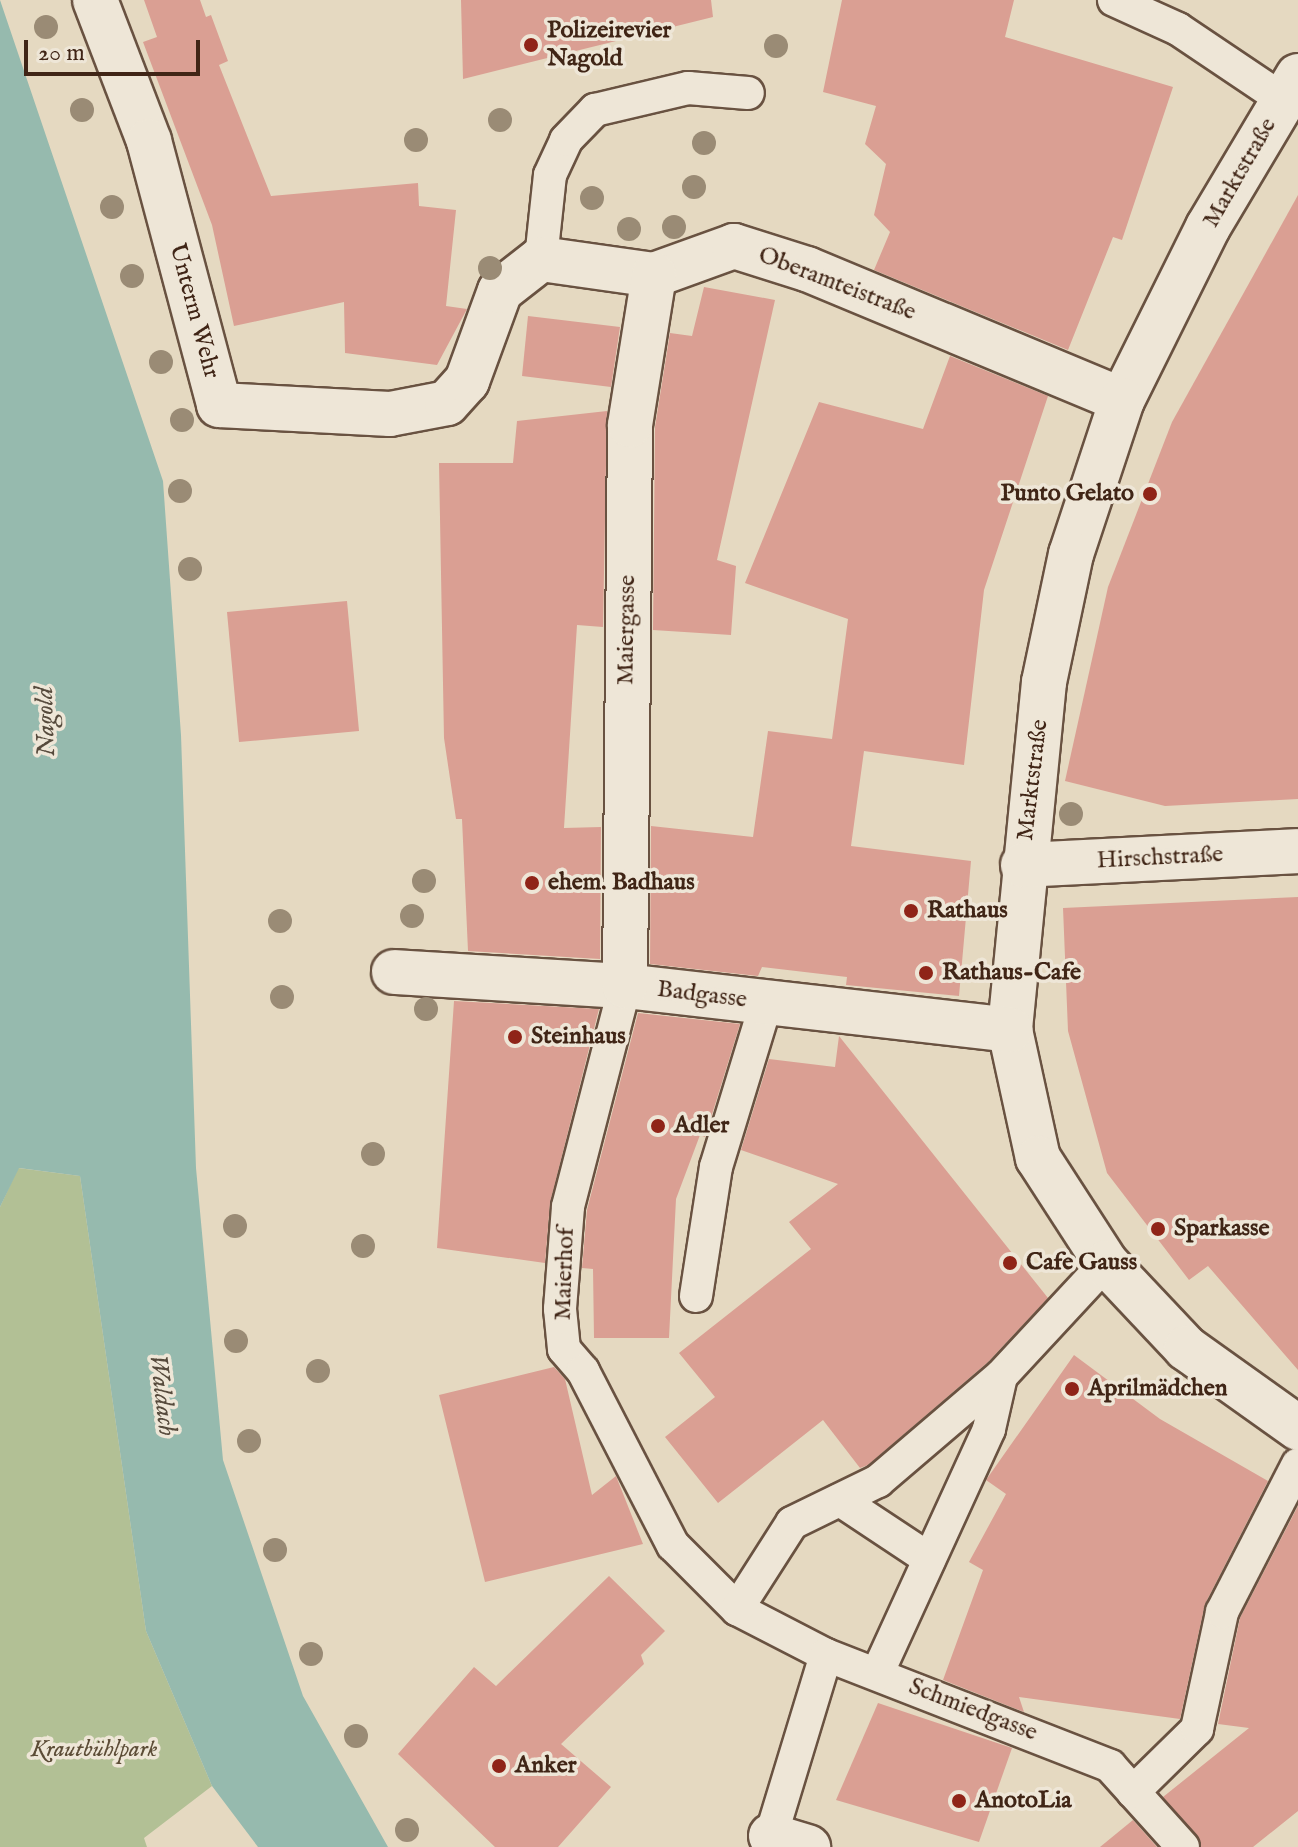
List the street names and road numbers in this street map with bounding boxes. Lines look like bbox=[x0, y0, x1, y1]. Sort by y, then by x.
street label: Marktstraße bbox=[1197, 113, 1283, 233]
street label: Unterm Wehr bbox=[162, 240, 226, 382]
street label: Oberamteistraße bbox=[754, 241, 920, 327]
street label: Maiergasse bbox=[612, 575, 642, 685]
street label: Marktstraße bbox=[1011, 718, 1055, 842]
street label: Hirschstraße bbox=[1096, 840, 1224, 876]
street label: Badgasse bbox=[655, 975, 749, 1015]
street label: Maierhof bbox=[549, 1227, 581, 1321]
street label: Schmiedgasse bbox=[905, 1672, 1041, 1748]

